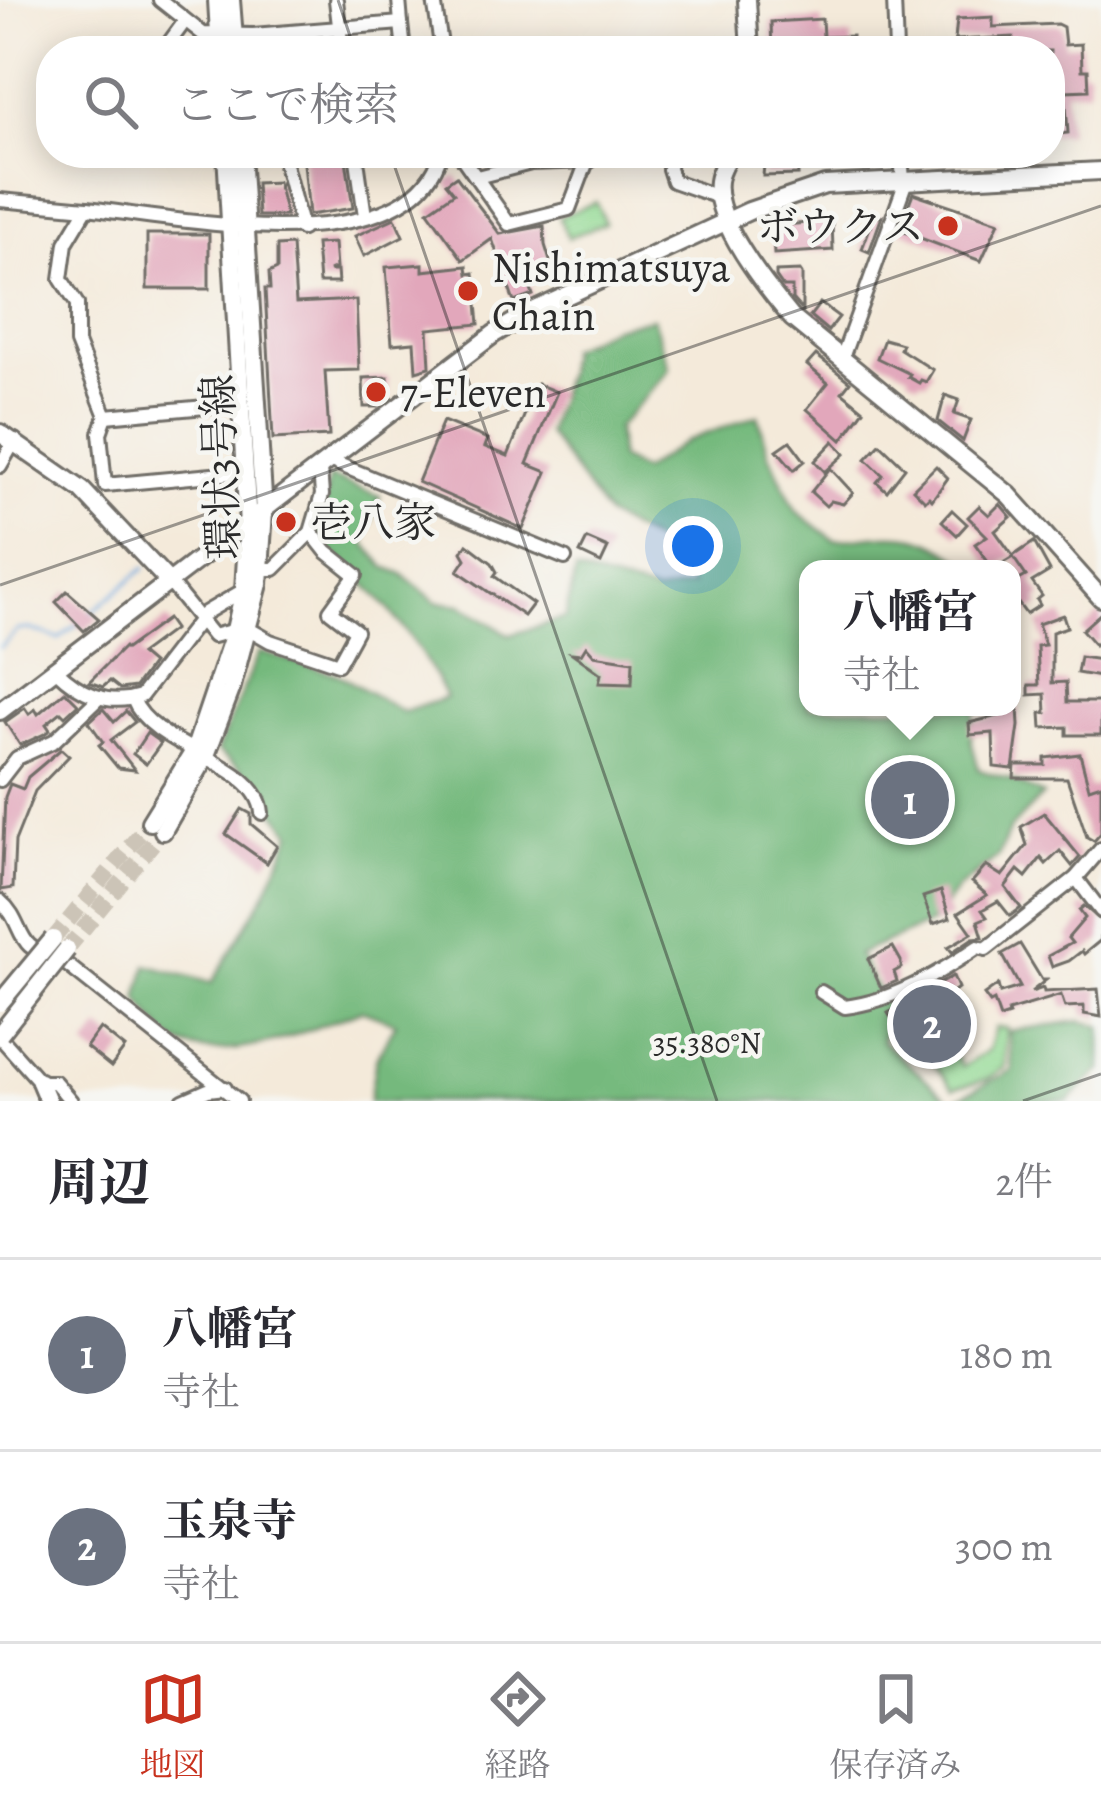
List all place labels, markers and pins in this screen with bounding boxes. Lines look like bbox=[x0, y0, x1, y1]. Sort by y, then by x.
place label: ボウクス bbox=[756, 198, 924, 255]
marker: ボウクス bbox=[935, 213, 961, 239]
place label: Nishimatsuya Chain bbox=[492, 239, 731, 344]
marker: Nishimatsuya Chain bbox=[455, 278, 481, 304]
place label: 7-Eleven bbox=[400, 364, 546, 421]
marker: 7-Eleven bbox=[363, 379, 389, 405]
place label: 壱八家 bbox=[310, 494, 436, 551]
marker: 壱八家 bbox=[273, 509, 299, 535]
pin: 1 bbox=[871, 755, 949, 845]
pin: 2 bbox=[893, 979, 971, 1069]

